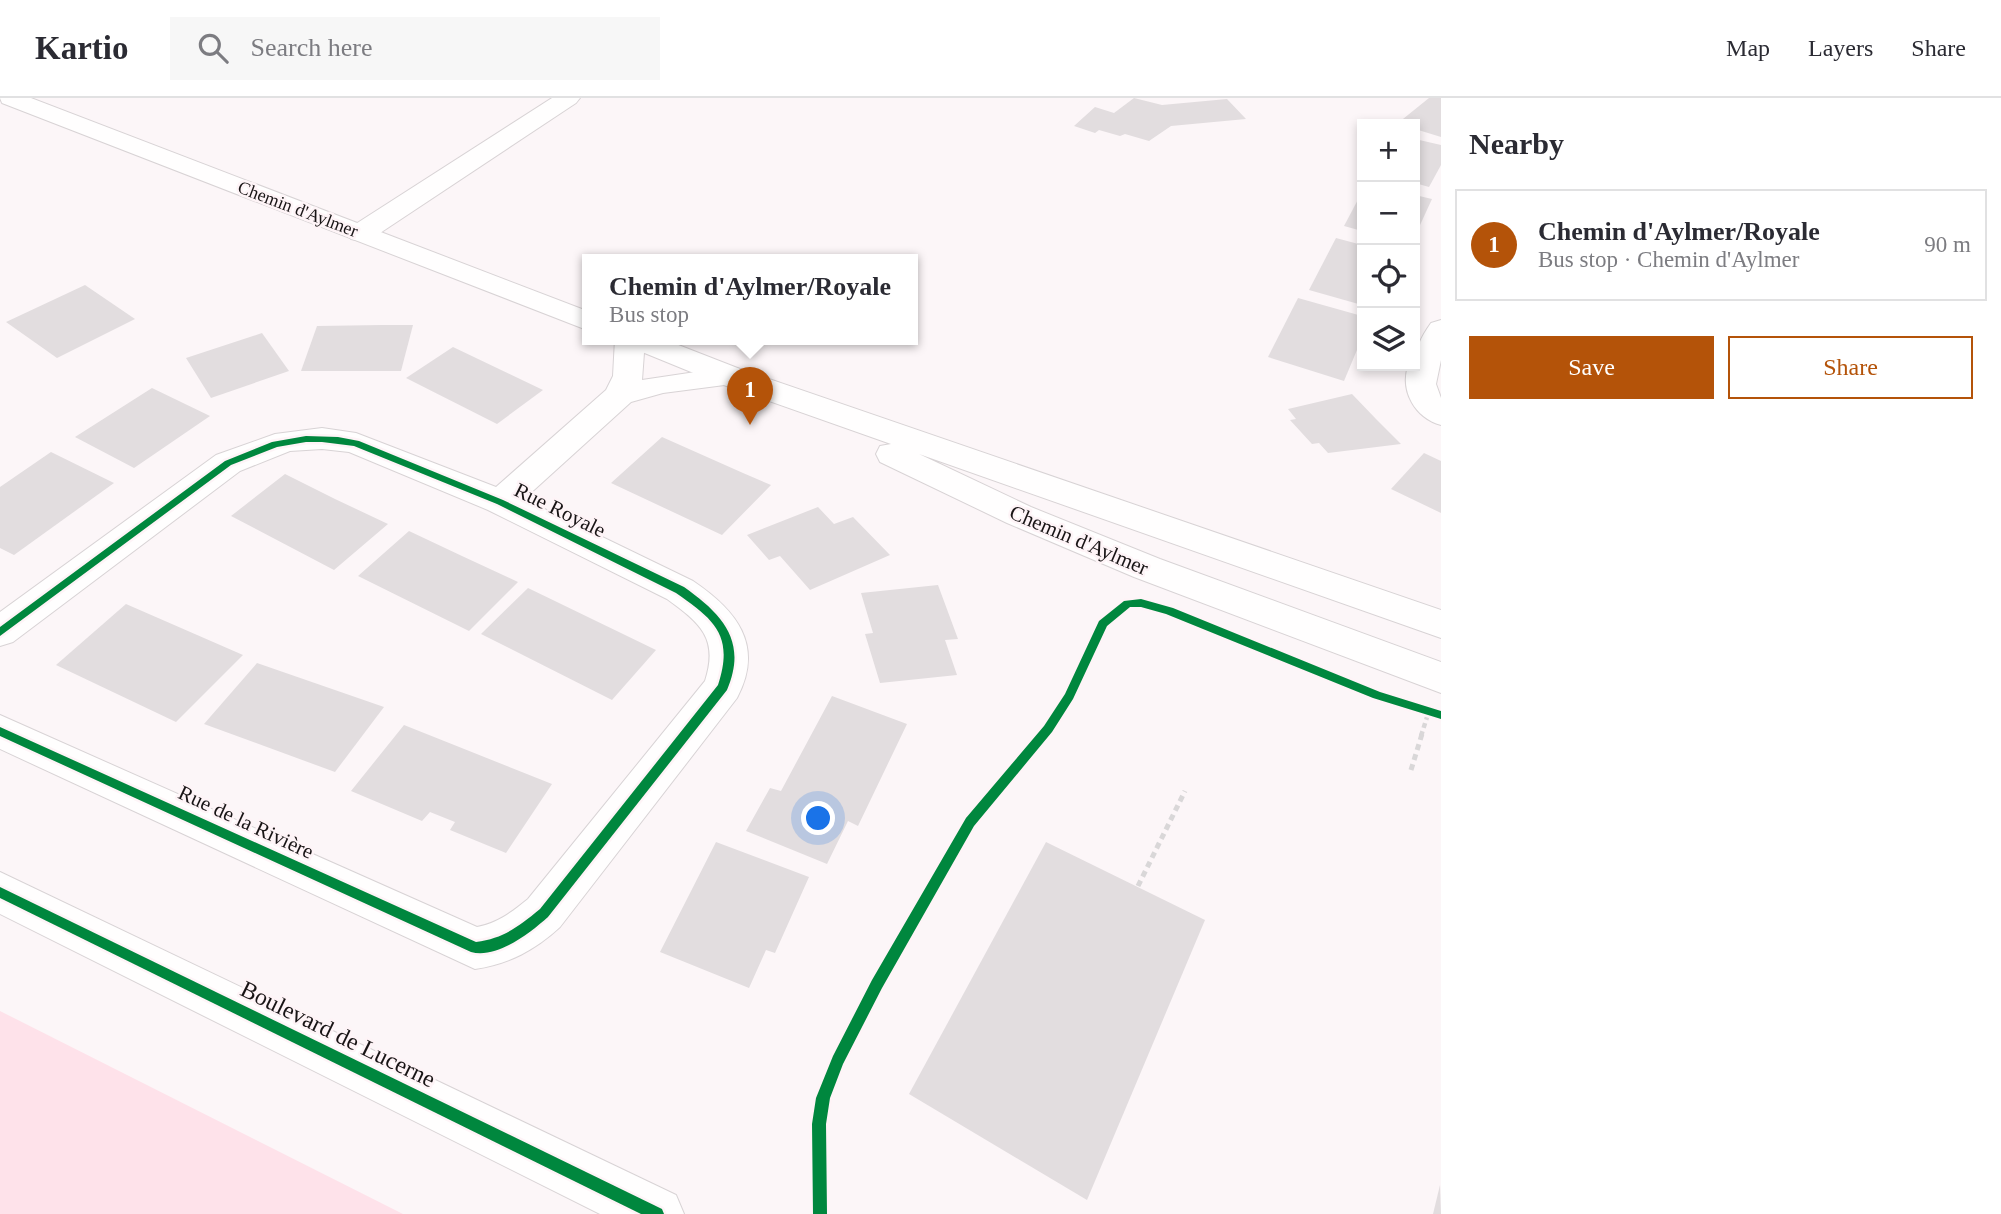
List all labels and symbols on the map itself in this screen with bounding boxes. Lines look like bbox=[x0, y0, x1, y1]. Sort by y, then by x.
street label: Chemin d'Aylmer bbox=[235, 177, 361, 241]
pin: 1 bbox=[727, 367, 773, 425]
street label: Rue Royale bbox=[510, 478, 610, 542]
street label: Chemin d'Aylmer bbox=[1006, 500, 1152, 580]
street label: Rue de la Rivière bbox=[175, 780, 317, 864]
your location bbox=[801, 801, 835, 835]
street label: Boulevard de Lucerne bbox=[236, 976, 440, 1092]

